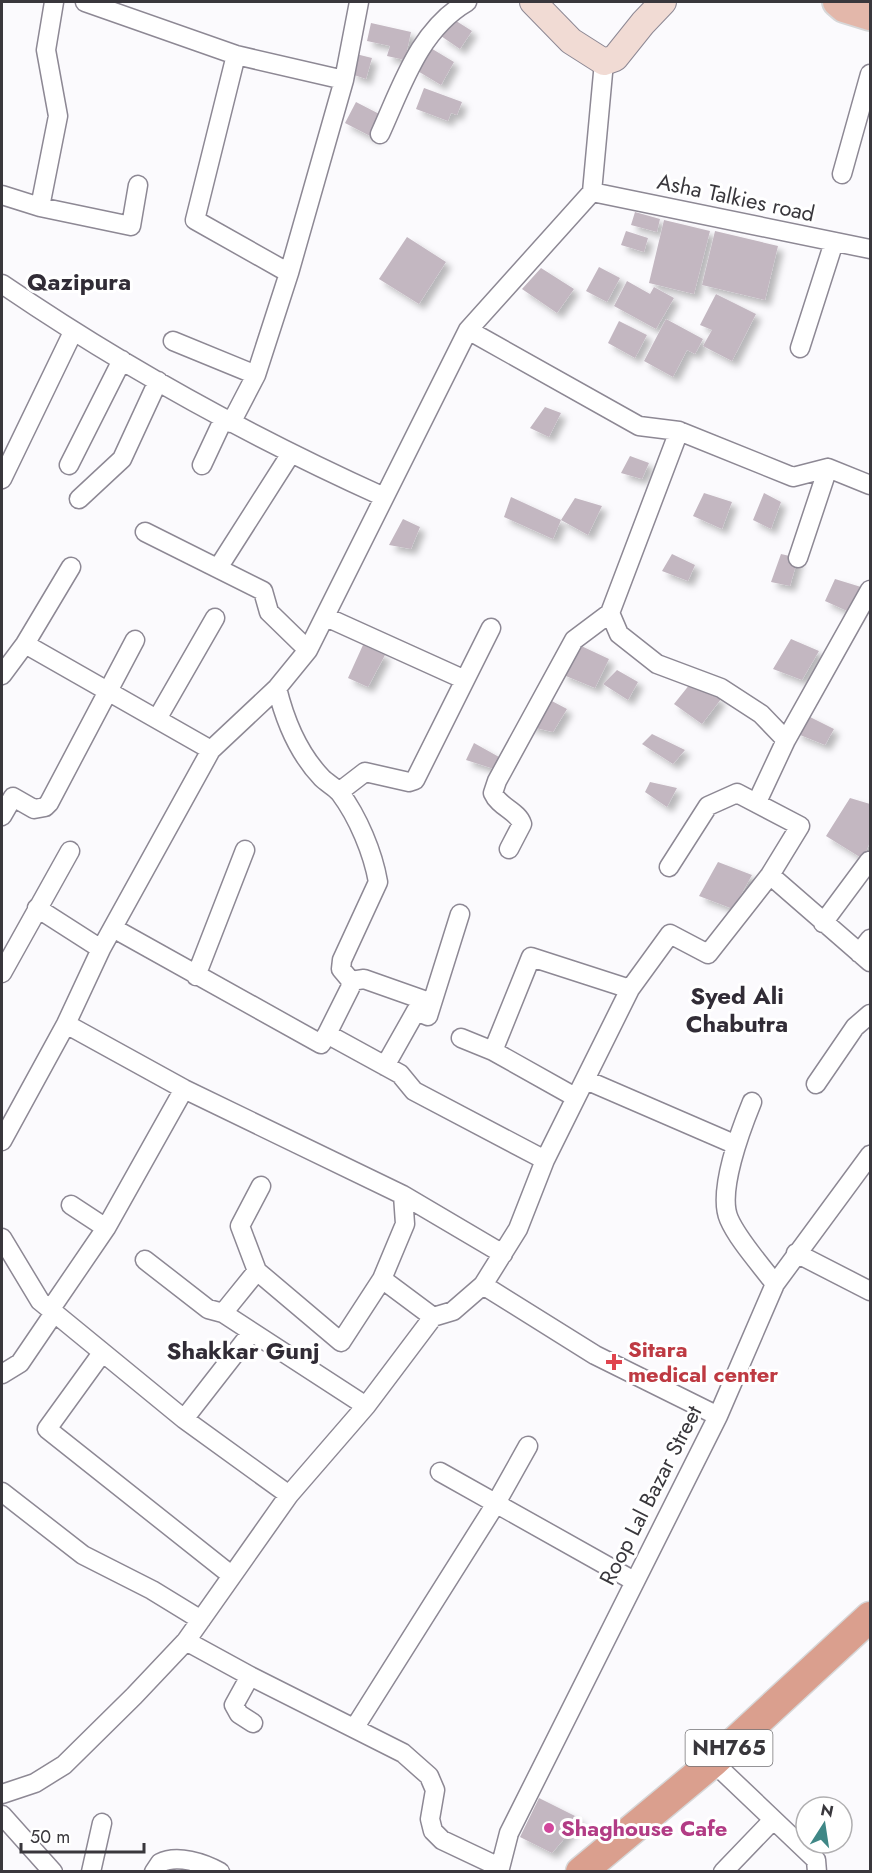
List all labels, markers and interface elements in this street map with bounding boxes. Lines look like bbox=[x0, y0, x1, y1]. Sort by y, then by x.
street label: Asha Talkies road bbox=[654, 165, 818, 229]
district label: Qazipura bbox=[27, 264, 131, 299]
district label: Syed Ali Chabutra bbox=[686, 978, 788, 1041]
district label: Shakkar Gunj bbox=[167, 1333, 319, 1368]
place label: Sitara medical center bbox=[628, 1333, 778, 1390]
marker: Sitara medical center bbox=[605, 1353, 623, 1371]
street label: Roop Lal Bazar Street bbox=[591, 1399, 709, 1590]
road number: NH765 bbox=[686, 1730, 772, 1766]
north arrow bbox=[794, 1795, 854, 1855]
text: N bbox=[818, 1798, 836, 1823]
place label: Shaghouse Cafe bbox=[561, 1812, 727, 1844]
scale bar bbox=[21, 1816, 144, 1854]
marker: Shaghouse Cafe bbox=[542, 1821, 556, 1835]
text: 50 m bbox=[30, 1824, 70, 1850]

